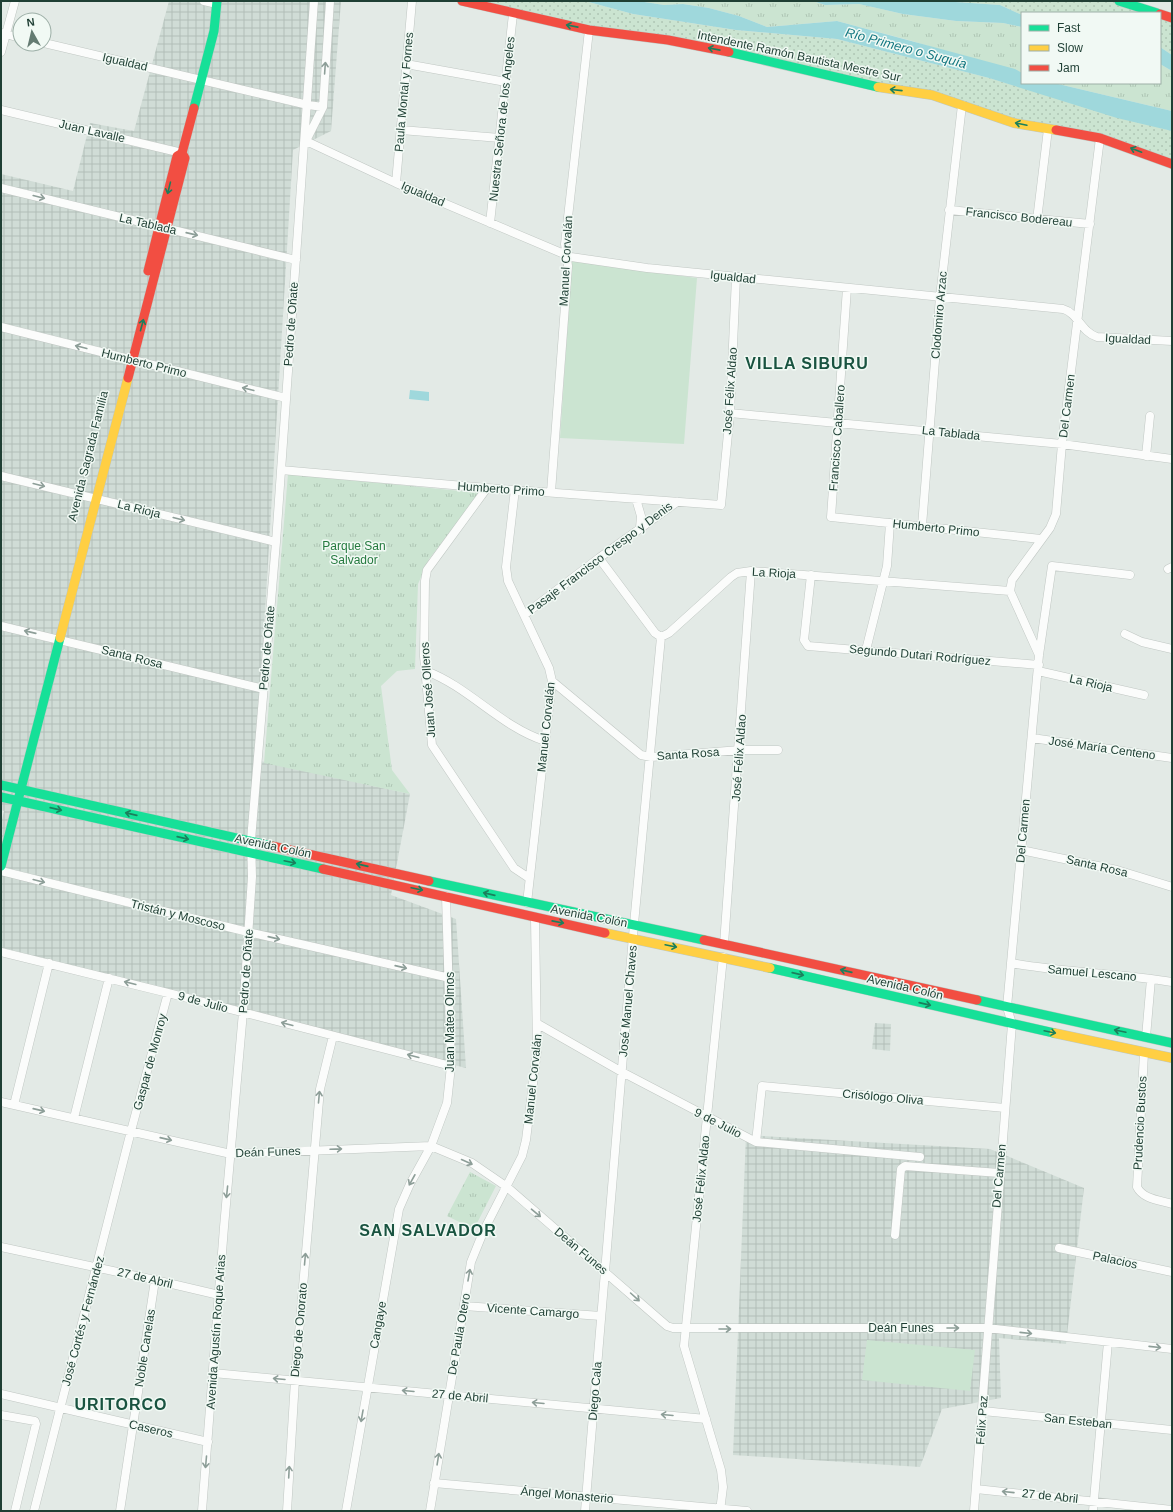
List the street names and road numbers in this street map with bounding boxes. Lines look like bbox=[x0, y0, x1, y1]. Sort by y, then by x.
street label: Intendente Ramón Bautista Mestre Sur bbox=[696, 28, 902, 84]
street label: Paula Montal y Fornes bbox=[392, 32, 416, 152]
street label: Nuestra Señora de los Angeles bbox=[486, 36, 518, 202]
street label: Igualdad bbox=[101, 50, 149, 74]
street label: Juan Lavalle bbox=[58, 117, 127, 145]
street label: Igualdad bbox=[399, 179, 447, 209]
street label: Francisco Bodereau bbox=[965, 204, 1073, 230]
street label: La Tablada bbox=[118, 211, 178, 237]
street label: Manuel Corvalán bbox=[557, 215, 575, 307]
street label: Igualdad bbox=[709, 268, 757, 286]
street label: Clodomiro Arzac bbox=[928, 271, 950, 359]
street label: Pedro de Oñate bbox=[281, 281, 301, 367]
street label: Igualdad bbox=[1105, 331, 1151, 347]
street label: Humberto Primo bbox=[100, 346, 188, 380]
street label: José Félix Aldao bbox=[720, 347, 740, 435]
street label: Del Carmen bbox=[1056, 373, 1078, 439]
street label: Francisco Caballero bbox=[826, 384, 848, 492]
street label: Avenida Sagrada Familia bbox=[65, 389, 111, 523]
street label: La Tablada bbox=[921, 423, 981, 443]
street label: Humberto Primo bbox=[457, 479, 545, 499]
street label: La Rioja bbox=[116, 497, 162, 521]
street label: Pasaje Francisco Crespo y Denis bbox=[525, 499, 675, 617]
street label: Humberto Primo bbox=[892, 516, 980, 540]
street label: La Rioja bbox=[752, 565, 797, 581]
street label: Pedro de Oñate bbox=[256, 605, 278, 691]
street label: Juan José Olleros bbox=[418, 642, 438, 738]
street label: Segundo Dutari Rodríguez bbox=[849, 642, 991, 668]
street label: Santa Rosa bbox=[100, 643, 164, 671]
street label: La Rioja bbox=[1068, 671, 1114, 695]
street label: Manuel Corvalán bbox=[534, 681, 558, 773]
street label: José Félix Aldao bbox=[729, 714, 749, 802]
street label: José María Centeno bbox=[1048, 734, 1157, 762]
street label: Santa Rosa bbox=[656, 745, 720, 763]
street label: Del Carmen bbox=[1013, 798, 1033, 864]
street label: Avenida Colón bbox=[233, 831, 313, 861]
street label: Santa Rosa bbox=[1065, 852, 1129, 880]
street label: Tristán y Moscoso bbox=[129, 896, 227, 934]
street label: Avenida Colón bbox=[549, 902, 629, 930]
street label: Pedro de Oñate bbox=[236, 928, 256, 1014]
street label: José Manuel Chaves bbox=[616, 945, 640, 1057]
street label: Samuel Lescano bbox=[1047, 962, 1137, 984]
street label: Avenida Colón bbox=[866, 971, 944, 1003]
street label: Juan Mateo Olmos bbox=[443, 972, 457, 1072]
street label: 9 de Julio bbox=[176, 989, 230, 1015]
street label: Gaspar de Monroy bbox=[130, 1012, 170, 1112]
street label: Manuel Corvalán bbox=[521, 1033, 545, 1125]
street label: Prudencio Bustos bbox=[1131, 1076, 1149, 1170]
street label: Crisólogo Oliva bbox=[842, 1086, 924, 1108]
street label: 9 de Julio bbox=[692, 1105, 744, 1141]
street label: José Félix Aldao bbox=[689, 1134, 713, 1223]
street label: Del Carmen bbox=[989, 1143, 1009, 1209]
street label: Deán Funes bbox=[235, 1144, 301, 1160]
street label: Deán Funes bbox=[551, 1225, 611, 1277]
street label: Palacios bbox=[1091, 1248, 1139, 1272]
street label: José Cortés y Fernández bbox=[59, 1254, 107, 1388]
street label: Avenida Agustín Roque Arias bbox=[204, 1254, 228, 1410]
street label: 27 de Abril bbox=[116, 1265, 174, 1291]
street label: Diego de Onorato bbox=[288, 1282, 310, 1378]
street label: De Paula Otero bbox=[445, 1292, 473, 1376]
street label: Cangaye bbox=[367, 1300, 389, 1350]
street label: Vicente Camargo bbox=[486, 1301, 580, 1321]
street label: Noble Canelas bbox=[132, 1308, 158, 1388]
street label: Deán Funes bbox=[868, 1321, 934, 1335]
street label: Diego Cala bbox=[585, 1360, 605, 1421]
street label: 27 de Abril bbox=[431, 1387, 489, 1405]
street label: Félix Paz bbox=[973, 1395, 991, 1445]
street label: San Esteban bbox=[1043, 1410, 1113, 1432]
street label: Caseros bbox=[128, 1417, 174, 1441]
street label: Ángel Monasterio bbox=[520, 1483, 615, 1506]
street label: 27 de Abril bbox=[1021, 1486, 1079, 1506]

